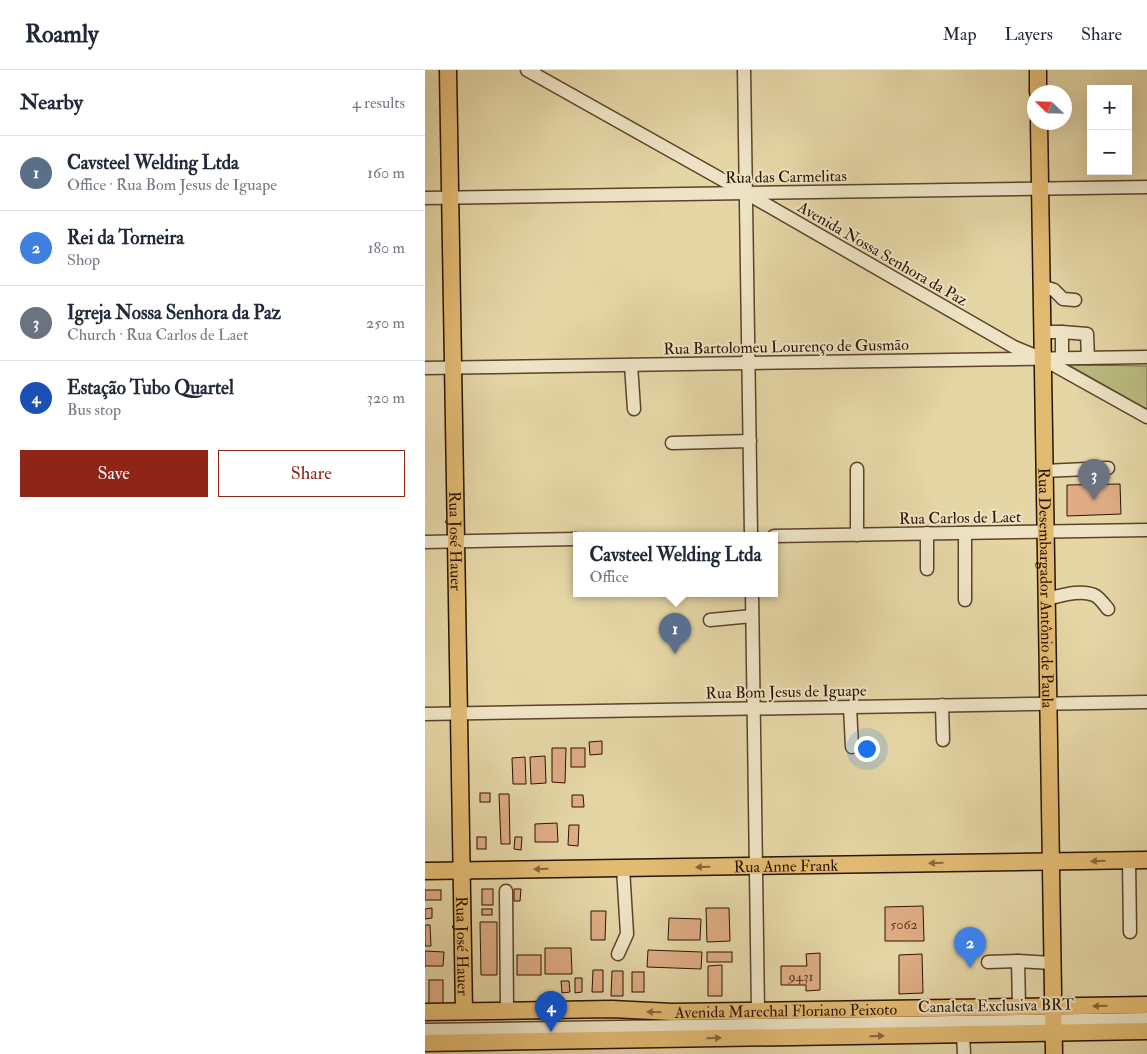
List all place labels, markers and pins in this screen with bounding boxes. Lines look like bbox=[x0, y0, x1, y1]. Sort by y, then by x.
pin: 3 bbox=[1078, 459, 1110, 500]
pin: 1 bbox=[659, 613, 691, 654]
pin: 2 bbox=[954, 927, 986, 968]
pin: 4 bbox=[535, 991, 567, 1032]

